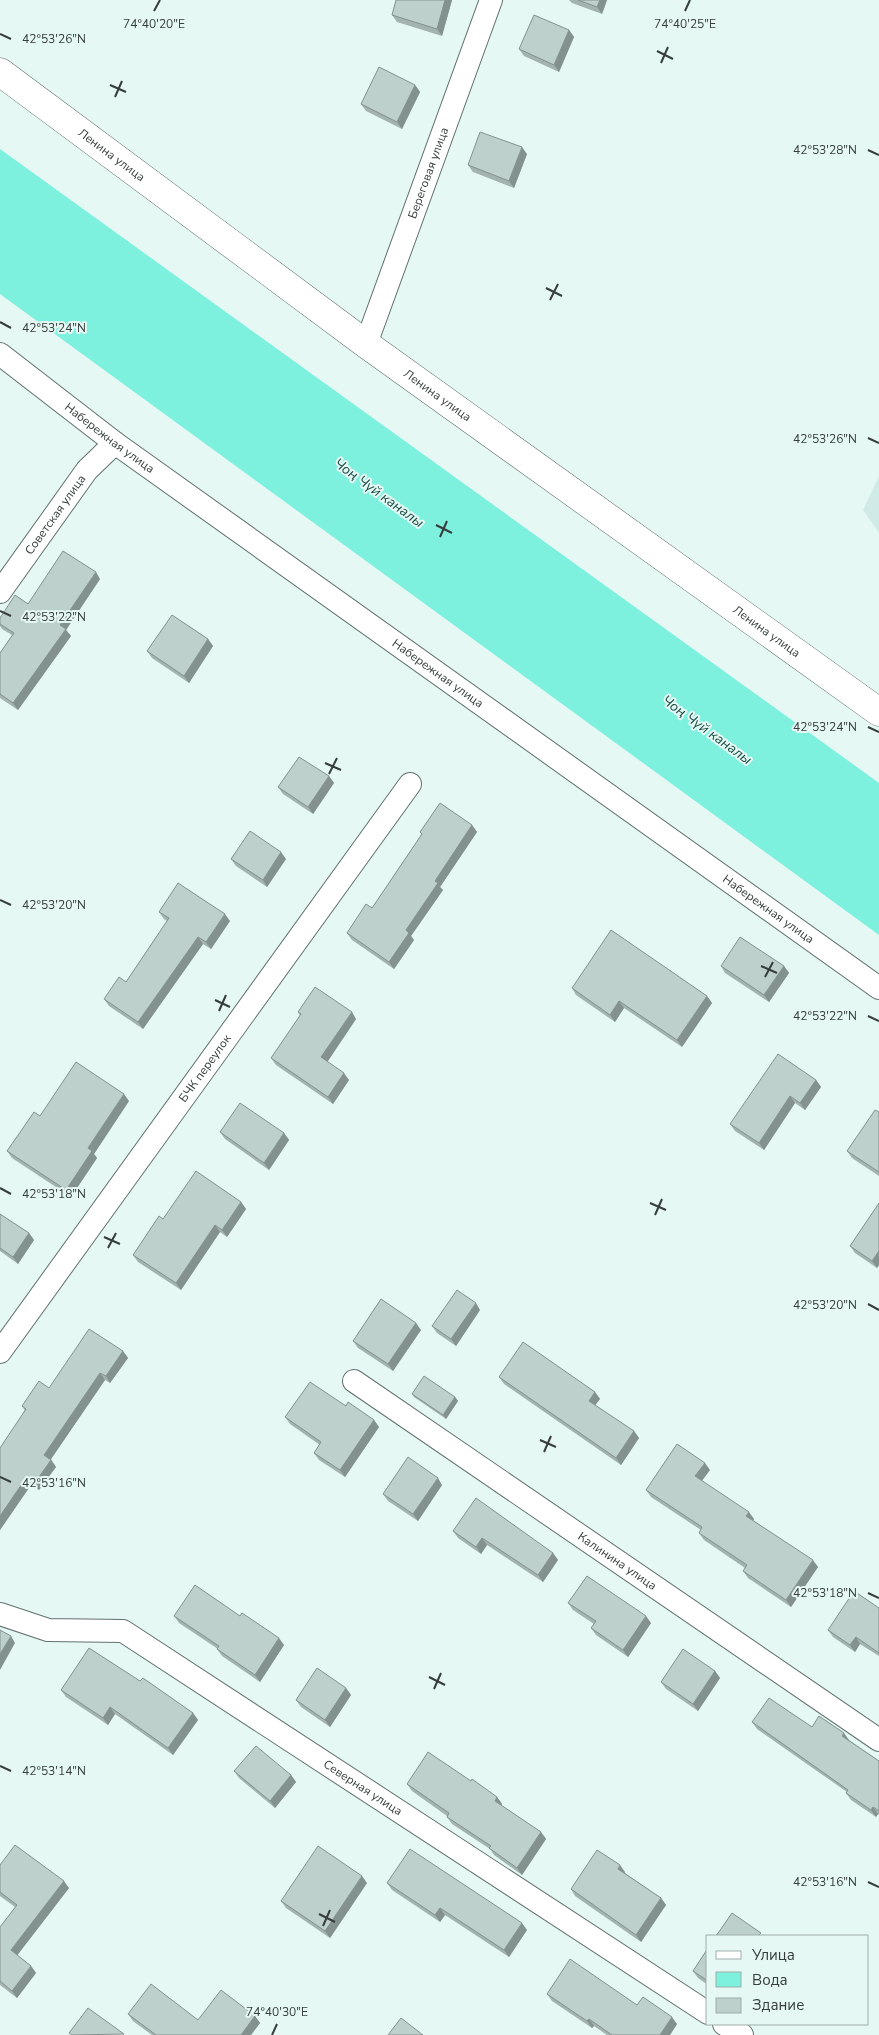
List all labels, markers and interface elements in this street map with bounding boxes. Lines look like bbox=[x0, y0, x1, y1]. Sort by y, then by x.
text: 74°40'20"E bbox=[123, 16, 185, 32]
text: 74°40'25"E bbox=[654, 16, 716, 32]
text: 42°53'26"N bbox=[22, 31, 86, 47]
street label: Ленина улица bbox=[75, 125, 148, 185]
street label: Береговая улица bbox=[404, 125, 452, 221]
text: 42°53'28"N bbox=[793, 142, 857, 158]
text: 42°53'24"N bbox=[22, 320, 86, 336]
street label: Ленина улица bbox=[401, 366, 475, 425]
street label: Набережная улица bbox=[61, 399, 158, 477]
text: 42°53'26"N bbox=[793, 431, 857, 447]
water label: Чоң Чүй каналы bbox=[330, 454, 428, 532]
street label: Советская улица bbox=[21, 471, 89, 558]
street label: Ленина улица bbox=[730, 602, 804, 661]
text: 42°53'22"N bbox=[22, 609, 86, 625]
street label: Набережная улица bbox=[389, 635, 487, 711]
water label: Чоң Чүй каналы bbox=[658, 691, 756, 769]
text: 42°53'24"N bbox=[793, 719, 857, 735]
street label: Набережная улица bbox=[720, 871, 817, 947]
text: 42°53'20"N bbox=[22, 897, 86, 913]
text: 42°53'22"N bbox=[793, 1008, 857, 1024]
street label: БЧК переулок bbox=[175, 1031, 235, 1105]
text: 42°53'18"N bbox=[22, 1186, 86, 1202]
text: 42°53'20"N bbox=[793, 1297, 857, 1313]
text: 42°53'16"N bbox=[22, 1475, 86, 1491]
street label: Калинина улица bbox=[575, 1528, 660, 1594]
text: 42°53'18"N bbox=[793, 1585, 857, 1601]
street label: Северная улица bbox=[320, 1756, 405, 1819]
text: 42°53'14"N bbox=[22, 1763, 86, 1779]
text: 42°53'16"N bbox=[793, 1874, 857, 1890]
legend bbox=[706, 1935, 869, 2025]
text: Улица bbox=[751, 1945, 795, 1965]
text: Вода bbox=[752, 1970, 788, 1990]
text: Здание bbox=[752, 1995, 804, 2015]
text: 74°40'30"E bbox=[246, 2004, 308, 2020]

